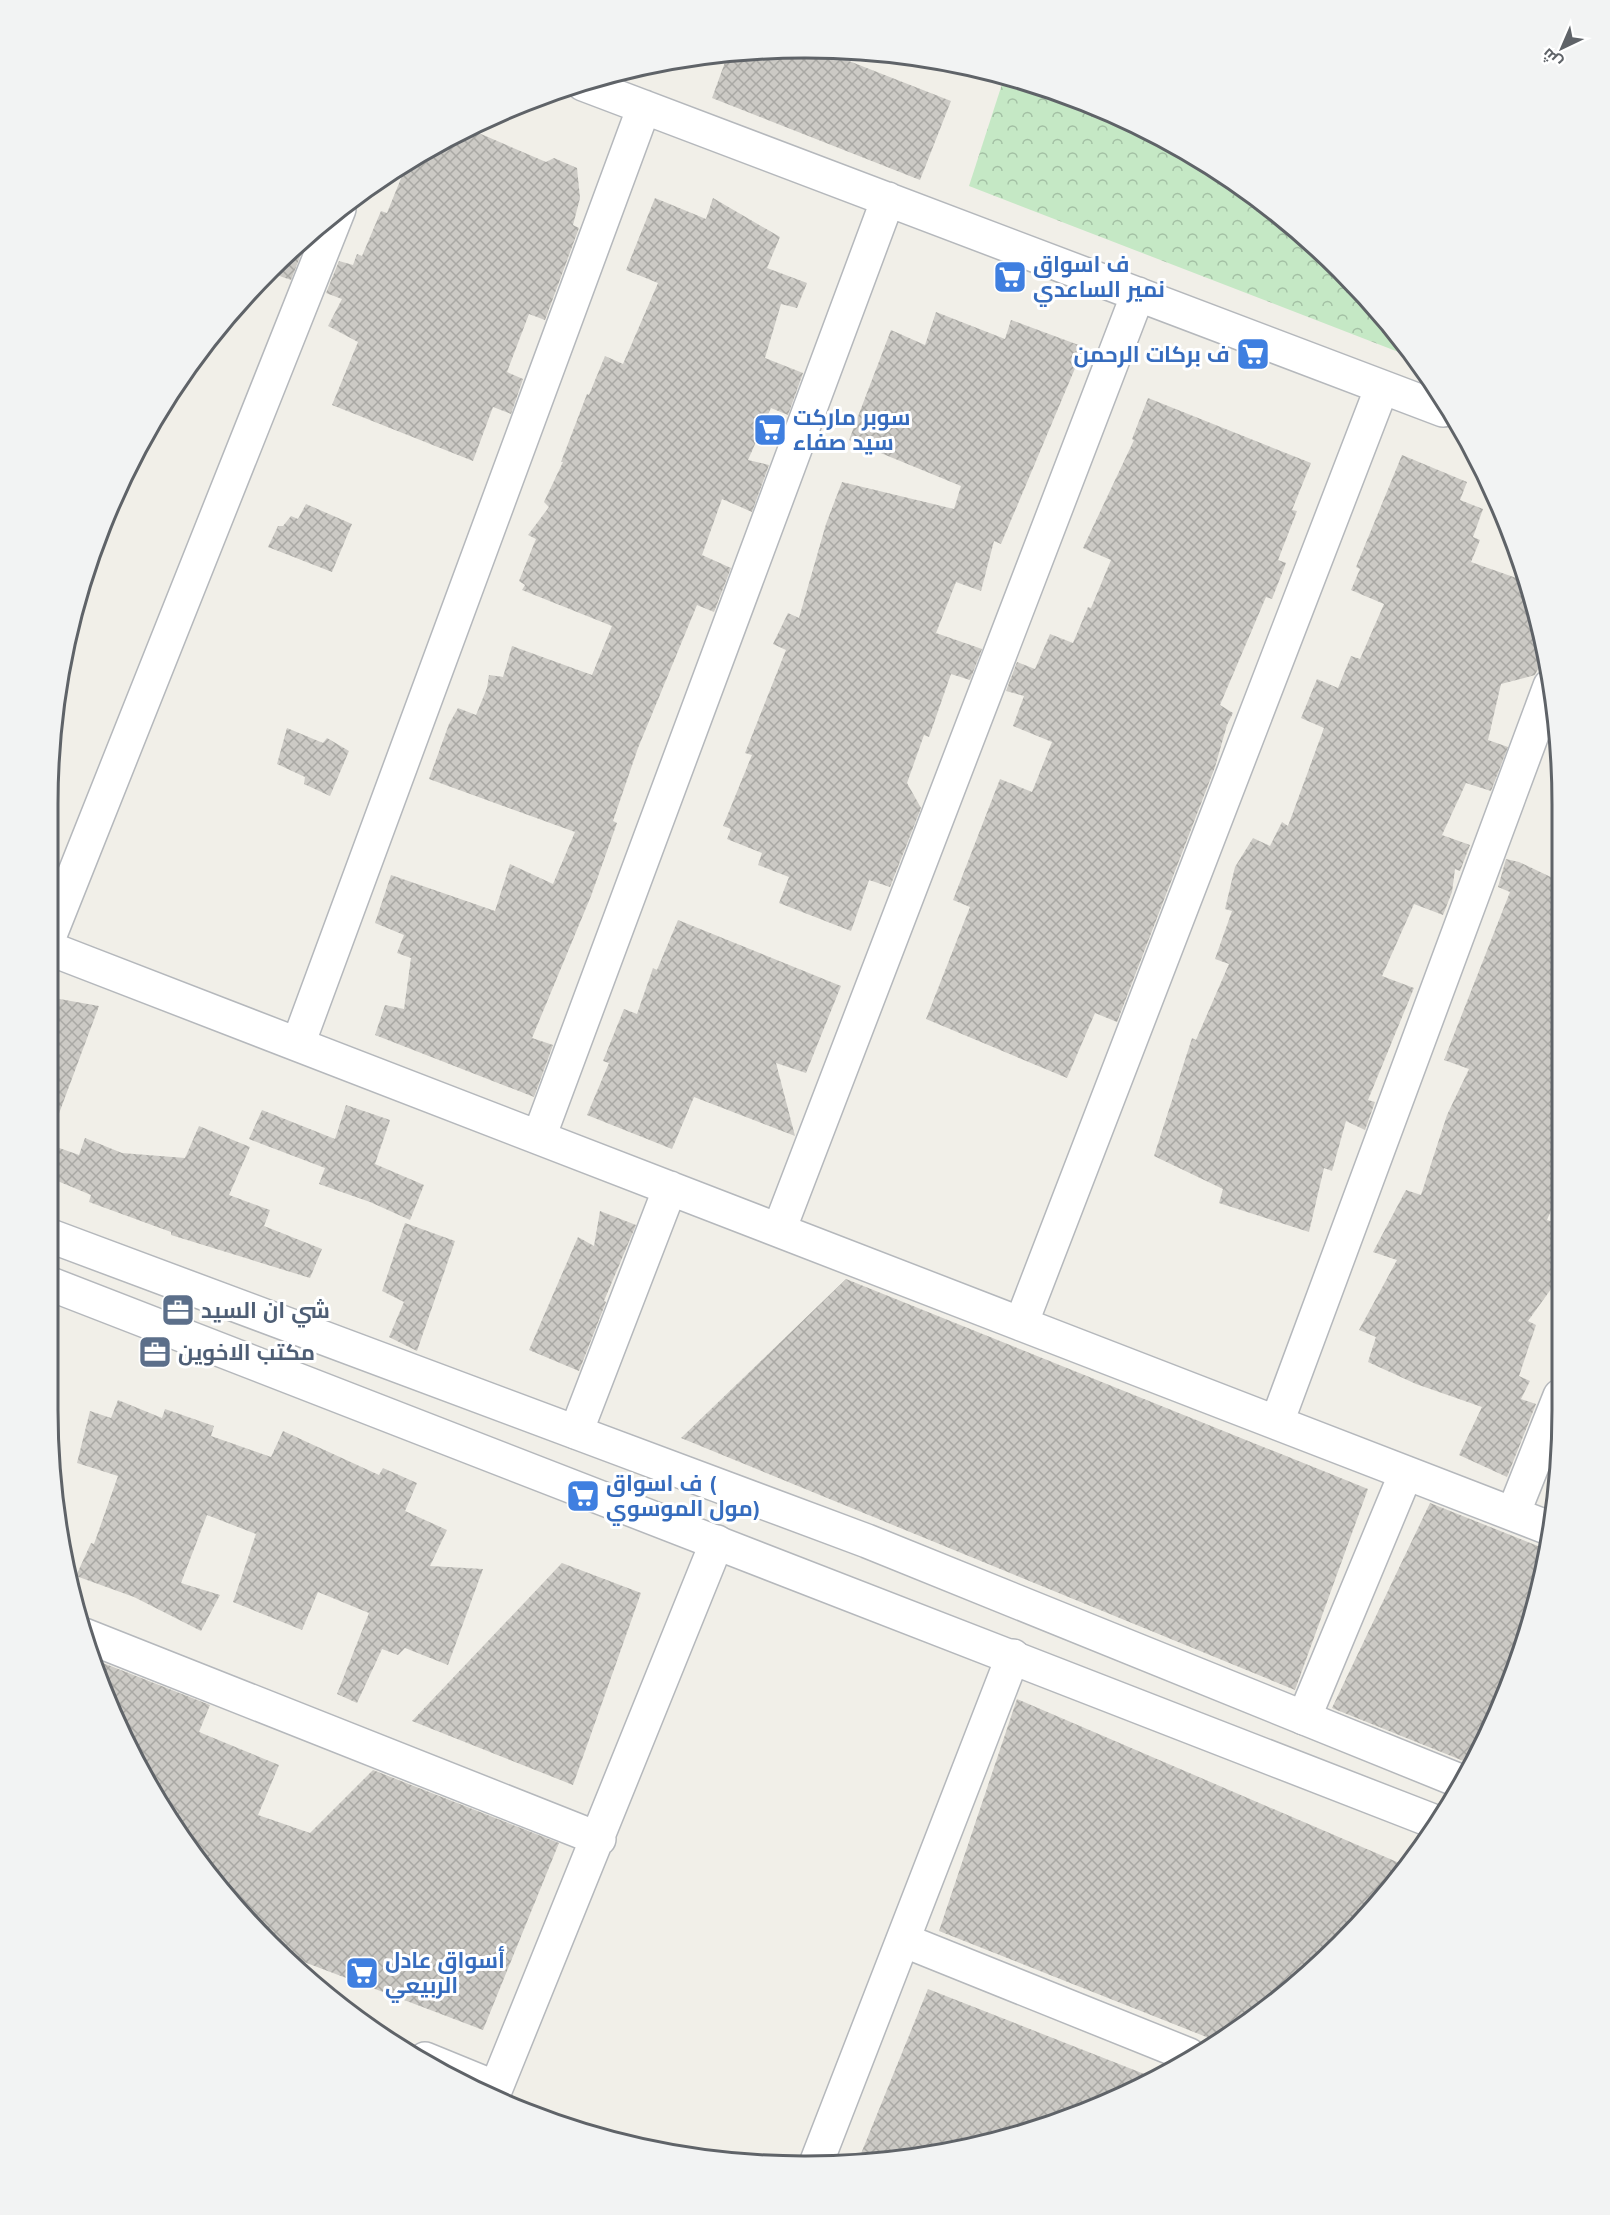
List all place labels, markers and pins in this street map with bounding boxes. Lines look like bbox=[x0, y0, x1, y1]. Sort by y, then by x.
place label: ف اسواق نمير الساعدي bbox=[1033, 250, 1165, 307]
supermarket icon: ف اسواق نمير الساعدي bbox=[992, 259, 1028, 295]
supermarket icon: ف بركات الرحمن bbox=[1235, 336, 1271, 372]
place label: ف بركات الرحمن bbox=[1074, 340, 1230, 368]
place label: سوبر ماركت سيد صفاء bbox=[793, 403, 910, 456]
supermarket icon: سوبر ماركت سيد صفاء bbox=[752, 412, 788, 448]
office icon: شي ان السيد bbox=[160, 1292, 196, 1328]
place label: شي ان السيد bbox=[201, 1296, 330, 1328]
office icon: مكتب الاخوين bbox=[137, 1334, 173, 1370]
place label: مكتب الاخوين bbox=[178, 1338, 315, 1366]
place label: ف اسواق ( مول الموسوي) bbox=[606, 1469, 761, 1526]
supermarket icon: ف اسواق ( مول الموسوي) bbox=[565, 1478, 601, 1514]
place label: أسواق عادل الربيعي bbox=[385, 1946, 505, 2003]
supermarket icon: أسواق عادل الربيعي bbox=[344, 1955, 380, 1991]

